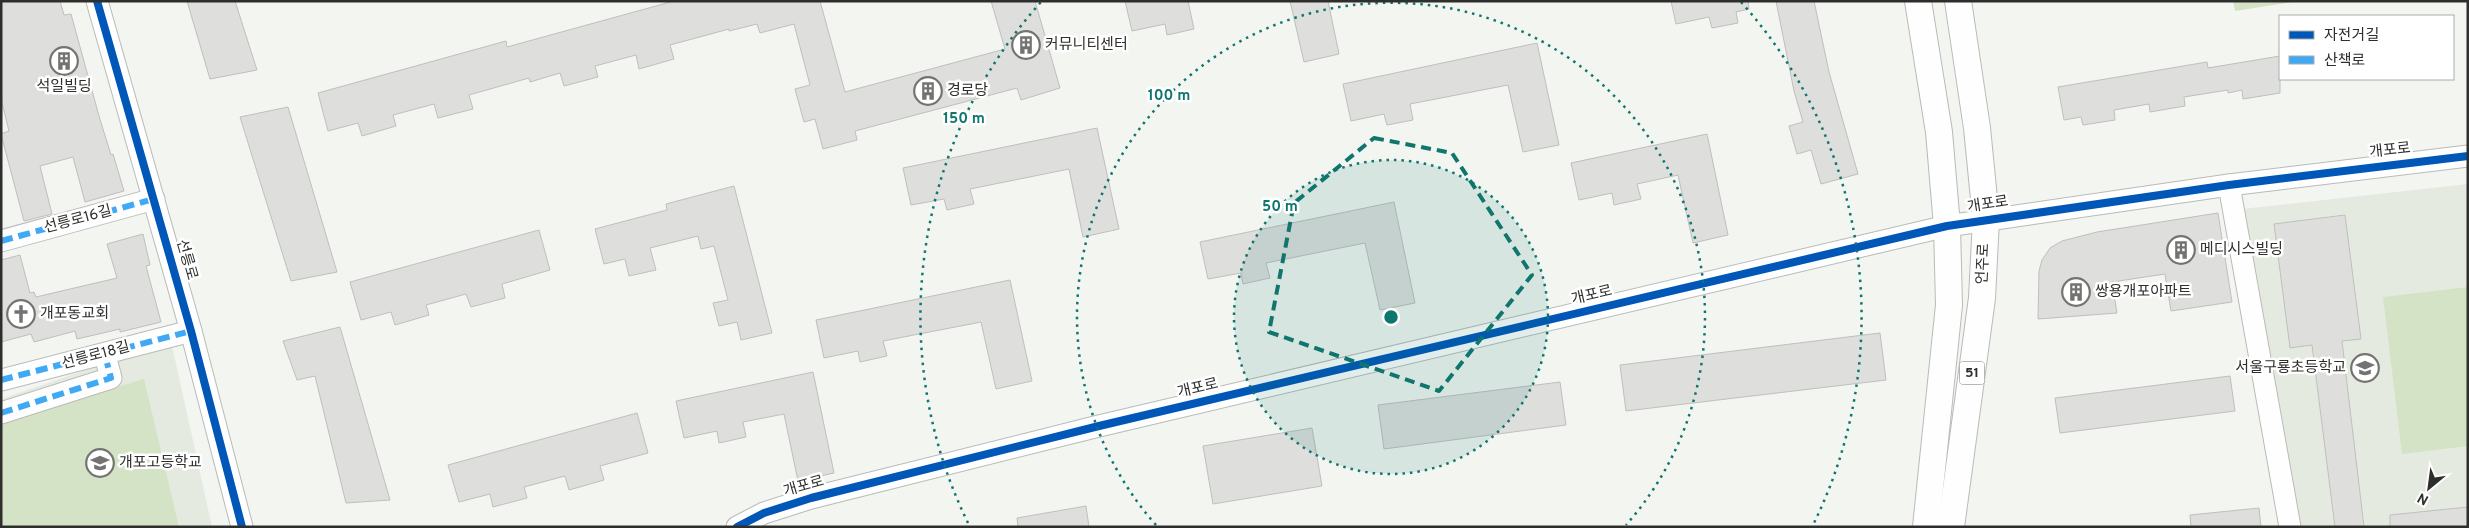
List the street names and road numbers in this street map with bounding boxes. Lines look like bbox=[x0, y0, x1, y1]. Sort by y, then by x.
street label: 개포로 bbox=[2368, 139, 2412, 163]
street label: 개포로 bbox=[1966, 192, 2010, 218]
street label: 선릉로16길 bbox=[42, 202, 114, 238]
street label: 선릉로 bbox=[171, 237, 201, 283]
street label: 언주로 bbox=[1973, 243, 1995, 285]
street label: 개포로 bbox=[1570, 282, 1614, 310]
street label: 선릉로18길 bbox=[60, 338, 132, 374]
road number: 51 bbox=[1960, 362, 1984, 384]
street label: 개포로 bbox=[1176, 375, 1220, 403]
street label: 개포로 bbox=[781, 472, 827, 502]

